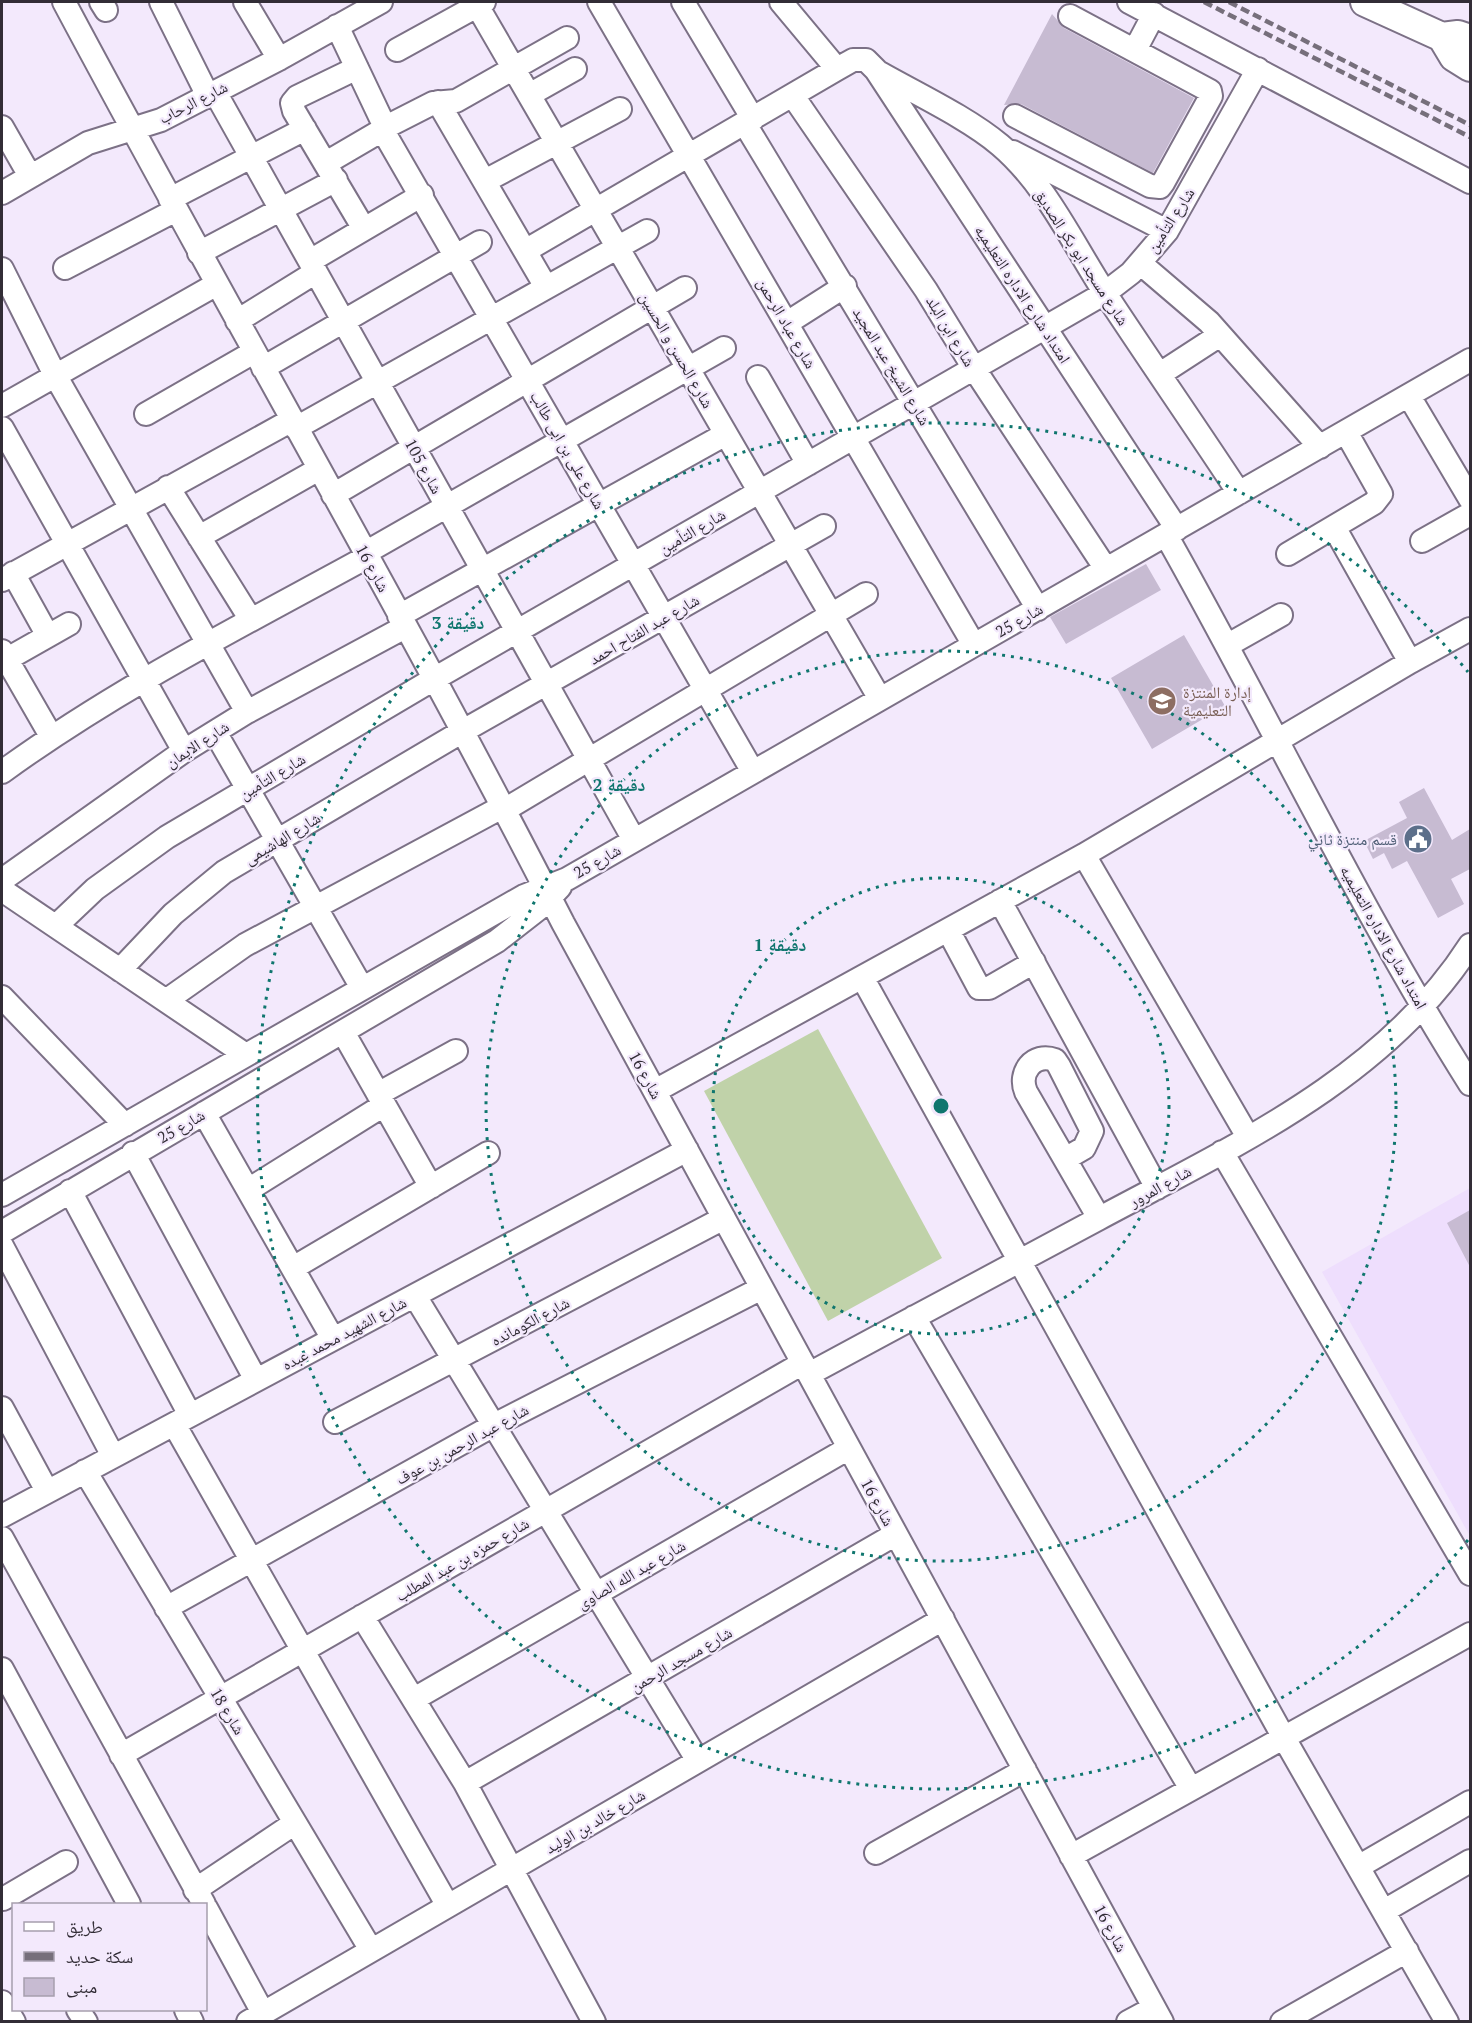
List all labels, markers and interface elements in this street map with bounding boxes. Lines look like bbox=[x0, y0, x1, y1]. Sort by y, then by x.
street label: شارع الرحاب bbox=[155, 75, 231, 129]
street label: شارع التأمين bbox=[1141, 183, 1199, 257]
street label: شارع مسجد ابو بكر الصديق bbox=[1029, 184, 1135, 330]
street label: امتداد شارع الاداره التعليميه bbox=[970, 220, 1076, 368]
street label: شارع عباد الرحمن bbox=[752, 274, 822, 372]
street label: شارع الحسن و الحسين bbox=[635, 288, 719, 412]
street label: شارع ابن البلد bbox=[921, 291, 981, 371]
street label: شارع الشيخ عبد المجيد bbox=[848, 303, 936, 429]
street label: شارع على بن ابى طالب bbox=[525, 387, 611, 513]
street label: شارع 105 bbox=[400, 434, 448, 498]
street label: شارع التأمين bbox=[655, 503, 729, 559]
street label: شارع 16 bbox=[351, 540, 395, 596]
street label: شارع عبد الفتاح احمد bbox=[585, 588, 703, 670]
street label: شارع 25 bbox=[991, 598, 1047, 642]
text: 3 دقيقة bbox=[432, 610, 485, 634]
place label: إدارة المنتزة التعليمية bbox=[1183, 681, 1251, 721]
school or university icon: إدارة المنتزة التعليمية bbox=[1146, 685, 1178, 717]
street label: شارع الايمان bbox=[161, 715, 233, 773]
street label: شارع التأمين bbox=[235, 748, 309, 804]
text: 2 دقيقة bbox=[593, 772, 646, 796]
street label: شارع الهاشيمى bbox=[240, 807, 324, 869]
public building icon: قسم منتزة ثاني bbox=[1402, 823, 1434, 855]
place label: قسم منتزة ثاني bbox=[1308, 828, 1397, 852]
street label: شارع 25 bbox=[569, 839, 625, 883]
street label: امتداد شارع الاداره التعليميه bbox=[1335, 861, 1433, 1013]
text: 1 دقيقة bbox=[754, 932, 807, 956]
street label: شارع 16 bbox=[624, 1047, 668, 1103]
centre of rings bbox=[931, 1096, 951, 1116]
street label: شارع 25 bbox=[153, 1104, 209, 1148]
street label: شارع المرور bbox=[1124, 1160, 1195, 1213]
street label: شارع الشهيد محمد عبده bbox=[278, 1291, 410, 1375]
street label: شارع الكومانده bbox=[487, 1291, 573, 1351]
street label: شارع عبد الرحمن بن عوف bbox=[392, 1398, 532, 1490]
street label: شارع 16 bbox=[856, 1474, 900, 1530]
street label: شارع حمزه بن عبد المطلب bbox=[391, 1512, 533, 1606]
street label: شارع عبد الله الصاوى bbox=[573, 1534, 689, 1614]
street label: شارع مسجد الرحمن bbox=[626, 1621, 736, 1697]
street label: شارع 18 bbox=[205, 1683, 251, 1739]
street label: شارع خالد بن الوليد bbox=[541, 1783, 649, 1859]
street label: شارع 16 bbox=[1089, 1900, 1133, 1956]
legend bbox=[12, 1903, 207, 2011]
text: طريق bbox=[66, 1914, 103, 1938]
text: سكة حديد bbox=[66, 1944, 133, 1968]
text: مبنى bbox=[66, 1974, 97, 1998]

